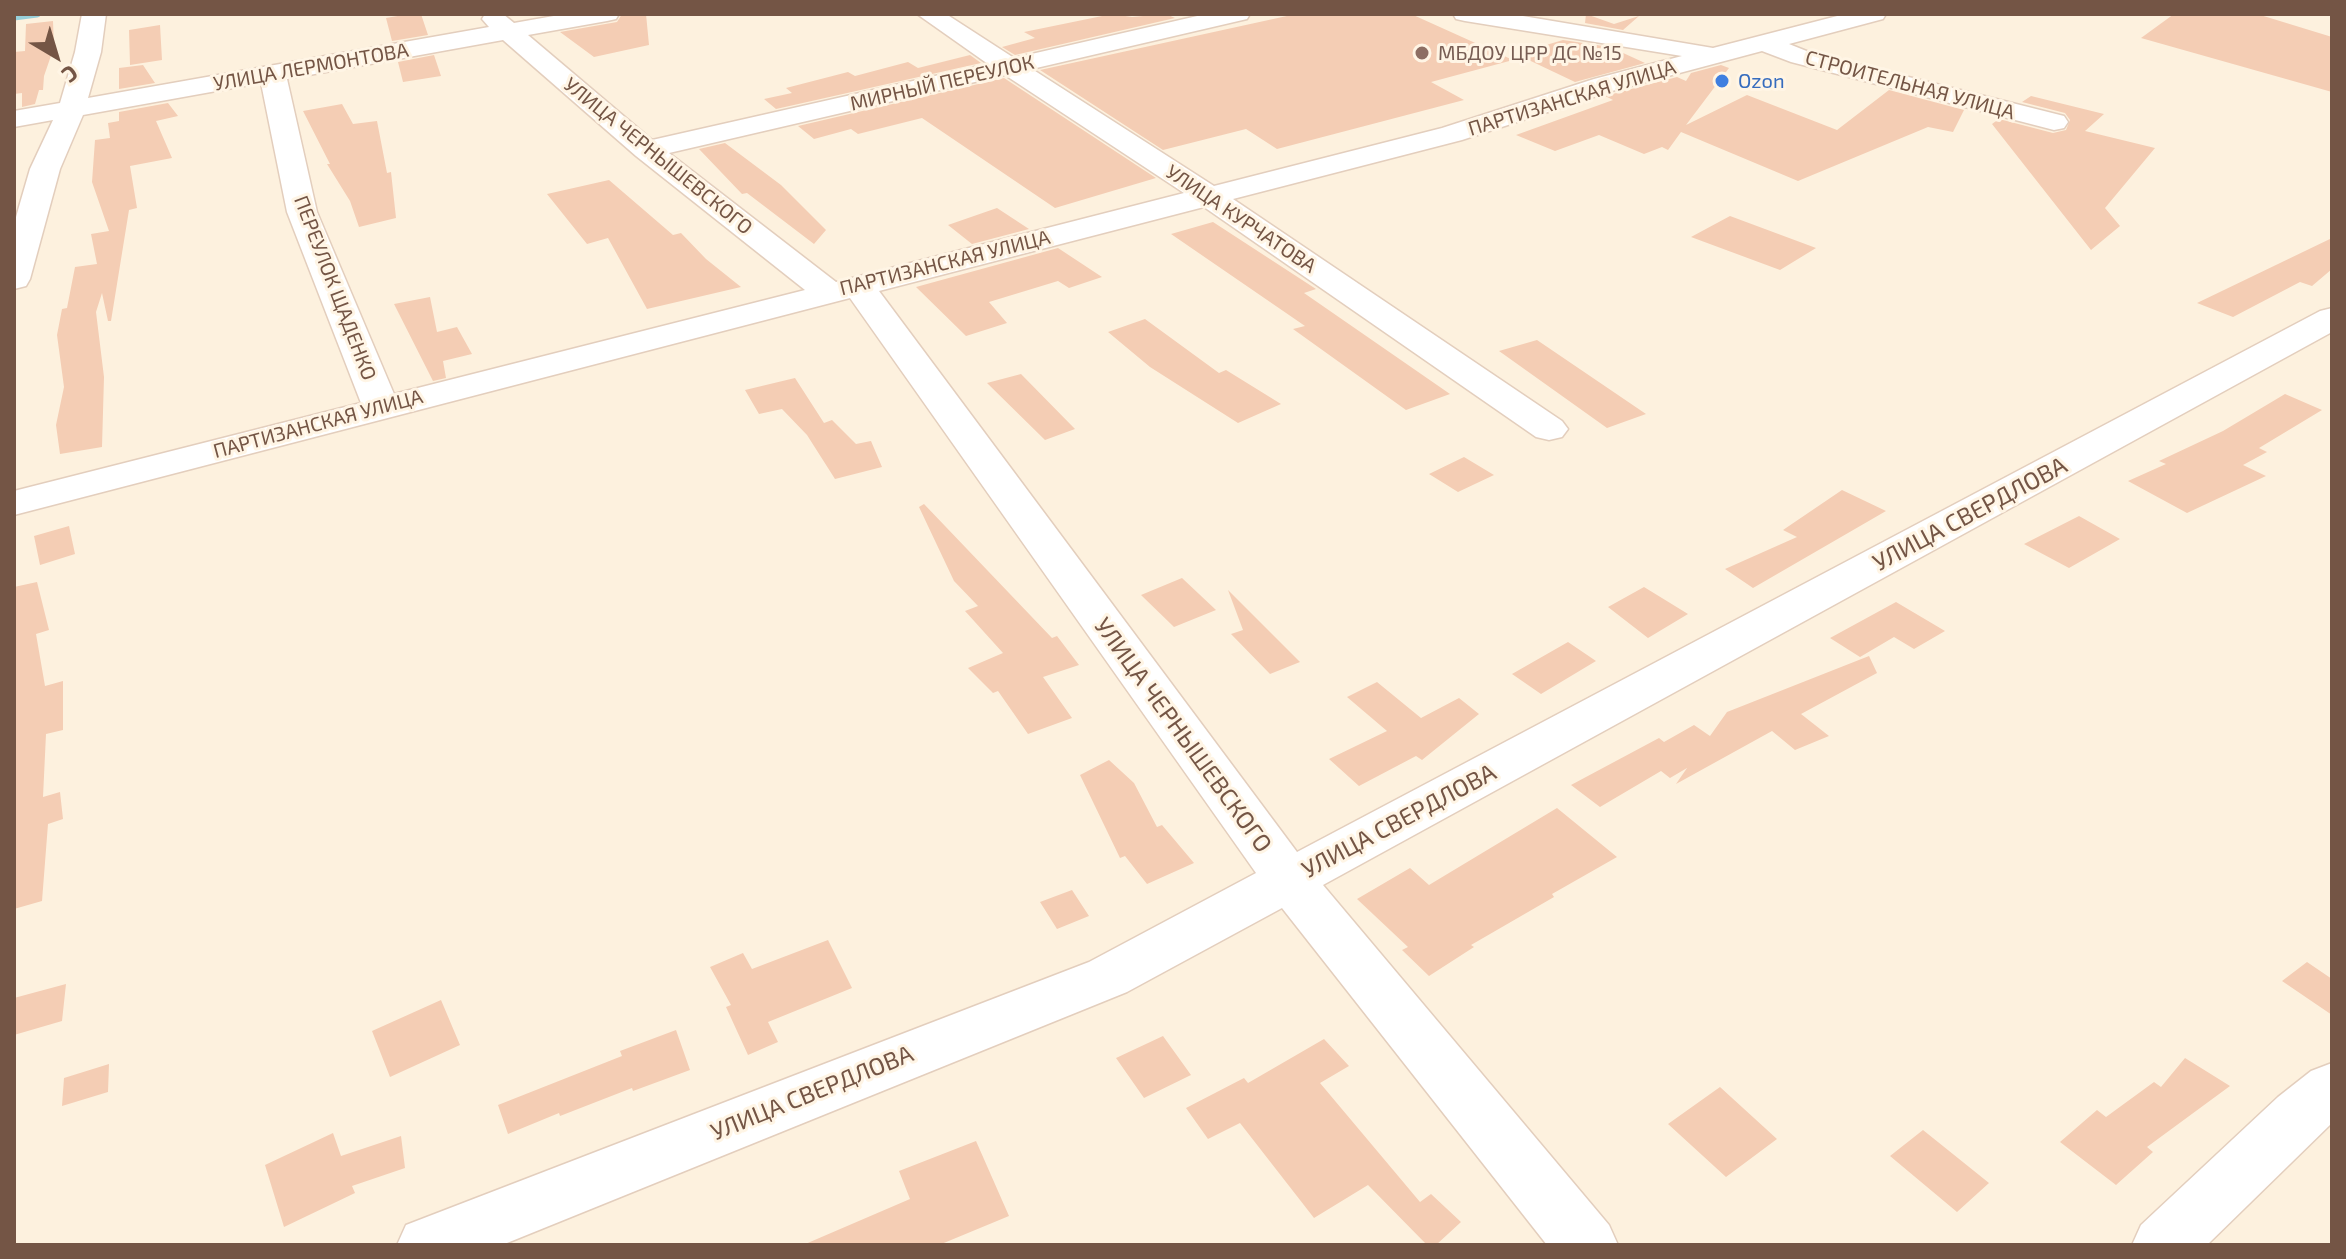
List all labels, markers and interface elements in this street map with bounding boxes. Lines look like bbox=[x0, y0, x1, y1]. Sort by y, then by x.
north arrow bbox=[16, 16, 96, 96]
street label: УЛИЦА ЛЕРМОНТОВА bbox=[212, 38, 410, 96]
place label: МБДОУ ЦРР ДС №15 bbox=[1438, 41, 1622, 65]
marker: МБДОУ ЦРР ДС №15 bbox=[1413, 44, 1431, 62]
street label: СТРОИТЕЛЬНАЯ УЛИЦА bbox=[1803, 45, 2017, 125]
street label: МИРНЫЙ ПЕРЕУЛОК bbox=[848, 50, 1036, 116]
street label: ПАРТИЗАНСКАЯ УЛИЦА bbox=[1465, 55, 1679, 141]
text: С bbox=[58, 61, 84, 89]
place label: Ozon bbox=[1738, 69, 1785, 93]
street label: УЛИЦА ЧЕРНЫШЕВСКОГО bbox=[559, 72, 757, 240]
marker: Ozon bbox=[1713, 72, 1731, 90]
street label: УЛИЦА КУРЧАТОВА bbox=[1161, 160, 1321, 278]
street label: ПЕРЕУЛОК ЩАДЕНКО bbox=[289, 192, 381, 384]
street label: ПАРТИЗАНСКАЯ УЛИЦА bbox=[837, 225, 1053, 301]
street label: ПАРТИЗАНСКАЯ УЛИЦА bbox=[211, 384, 425, 464]
street label: УЛИЦА СВЕРДЛОВА bbox=[1868, 451, 2072, 577]
street label: УЛИЦА ЧЕРНЫШЕВСКОГО bbox=[1088, 612, 1278, 858]
street label: УЛИЦА СВЕРДЛОВА bbox=[1297, 758, 1501, 884]
street label: УЛИЦА СВЕРДЛОВА bbox=[707, 1039, 917, 1147]

